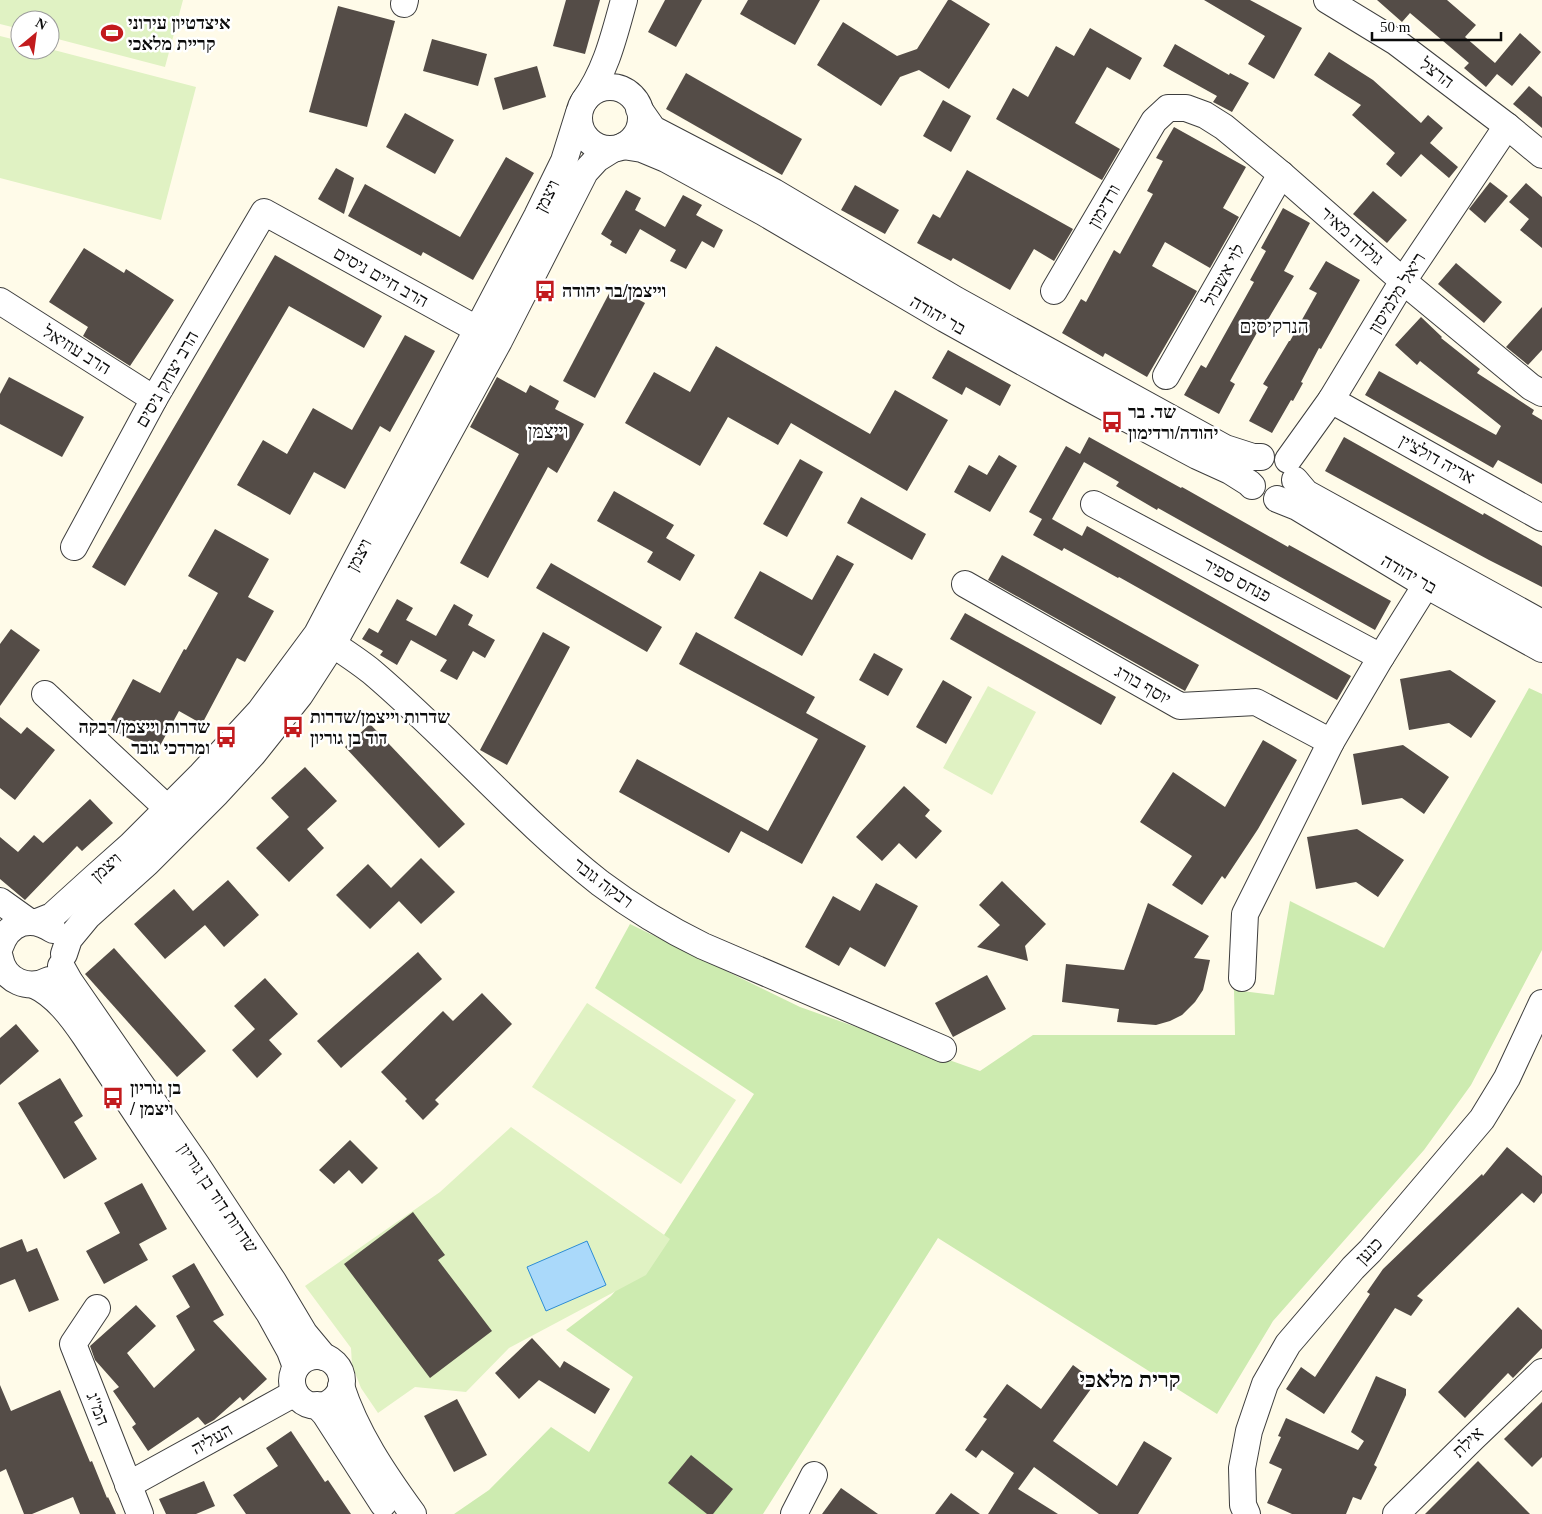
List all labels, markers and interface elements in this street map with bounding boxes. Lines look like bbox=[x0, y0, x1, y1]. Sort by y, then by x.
north arrow bbox=[10, 10, 60, 60]
scale bar bbox=[1372, 10, 1501, 42]
place label: איצדטיון עירוני קריית מלאכי bbox=[128, 13, 231, 54]
text: N bbox=[33, 15, 49, 33]
text: 50 m bbox=[1380, 19, 1411, 35]
sports icon: איצדטיון עירוני קריית מלאכי bbox=[99, 20, 125, 46]
street label: הרצל bbox=[1415, 53, 1458, 92]
street label: ויצמן bbox=[530, 176, 564, 216]
street label: ורדימון bbox=[1084, 181, 1124, 231]
street label: גולדה מאיר bbox=[1316, 203, 1388, 269]
street label: לוי אשכול bbox=[1198, 241, 1249, 310]
street label: הרב חיים ניסים bbox=[330, 243, 432, 311]
street label: ריאל מלמיסון bbox=[1364, 249, 1430, 337]
bus stop icon: וייצמן/בר יהודה bbox=[532, 278, 558, 304]
place label: וייצמן/בר יהודה bbox=[562, 281, 666, 301]
street label: בר יהודה bbox=[907, 291, 969, 339]
district label: הנרקיסים bbox=[1239, 316, 1309, 337]
street label: הרב עוזיאל bbox=[39, 321, 115, 379]
street label: הרב יצחק ניסים bbox=[131, 327, 203, 431]
place label: שד. בר יהודה/ורדימון bbox=[1128, 402, 1218, 443]
bus stop icon: שד. בר יהודה/ורדימון bbox=[1099, 409, 1125, 435]
district label: וייצמן bbox=[528, 421, 568, 442]
street label: אריה דולצ'ין bbox=[1396, 430, 1478, 488]
street label: ויצמן bbox=[342, 535, 376, 575]
street label: בר יהודה bbox=[1378, 550, 1440, 598]
street label: פנחס ספיר bbox=[1200, 554, 1274, 606]
street label: יוסף בורג bbox=[1111, 661, 1175, 709]
place label: שדרות וייצמן/שדרות דוד בן גוריון bbox=[310, 707, 450, 748]
bus stop icon: שדרות וייצמן/שדרות דוד בן גוריון bbox=[280, 714, 306, 740]
place label: שדרות וייצמן/רבקה ומרדכי גובר bbox=[78, 717, 210, 758]
bus stop icon: שדרות וייצמן/רבקה ומרדכי גובר bbox=[213, 724, 239, 750]
street label: ויצמן bbox=[87, 848, 125, 886]
street label: רבקה גובר bbox=[569, 854, 637, 912]
place label: בן גוריון / ויצמן bbox=[129, 1078, 181, 1119]
bus stop icon: בן גוריון / ויצמן bbox=[100, 1085, 126, 1111]
street label: שדרות דוד בן גוריון bbox=[174, 1139, 262, 1257]
street label: כנען bbox=[1352, 1233, 1386, 1269]
district label: קרית מלאכי bbox=[1079, 1367, 1181, 1392]
street label: המ"ג bbox=[83, 1389, 113, 1429]
street label: העליה bbox=[188, 1420, 236, 1458]
street label: אילת bbox=[1448, 1423, 1488, 1461]

